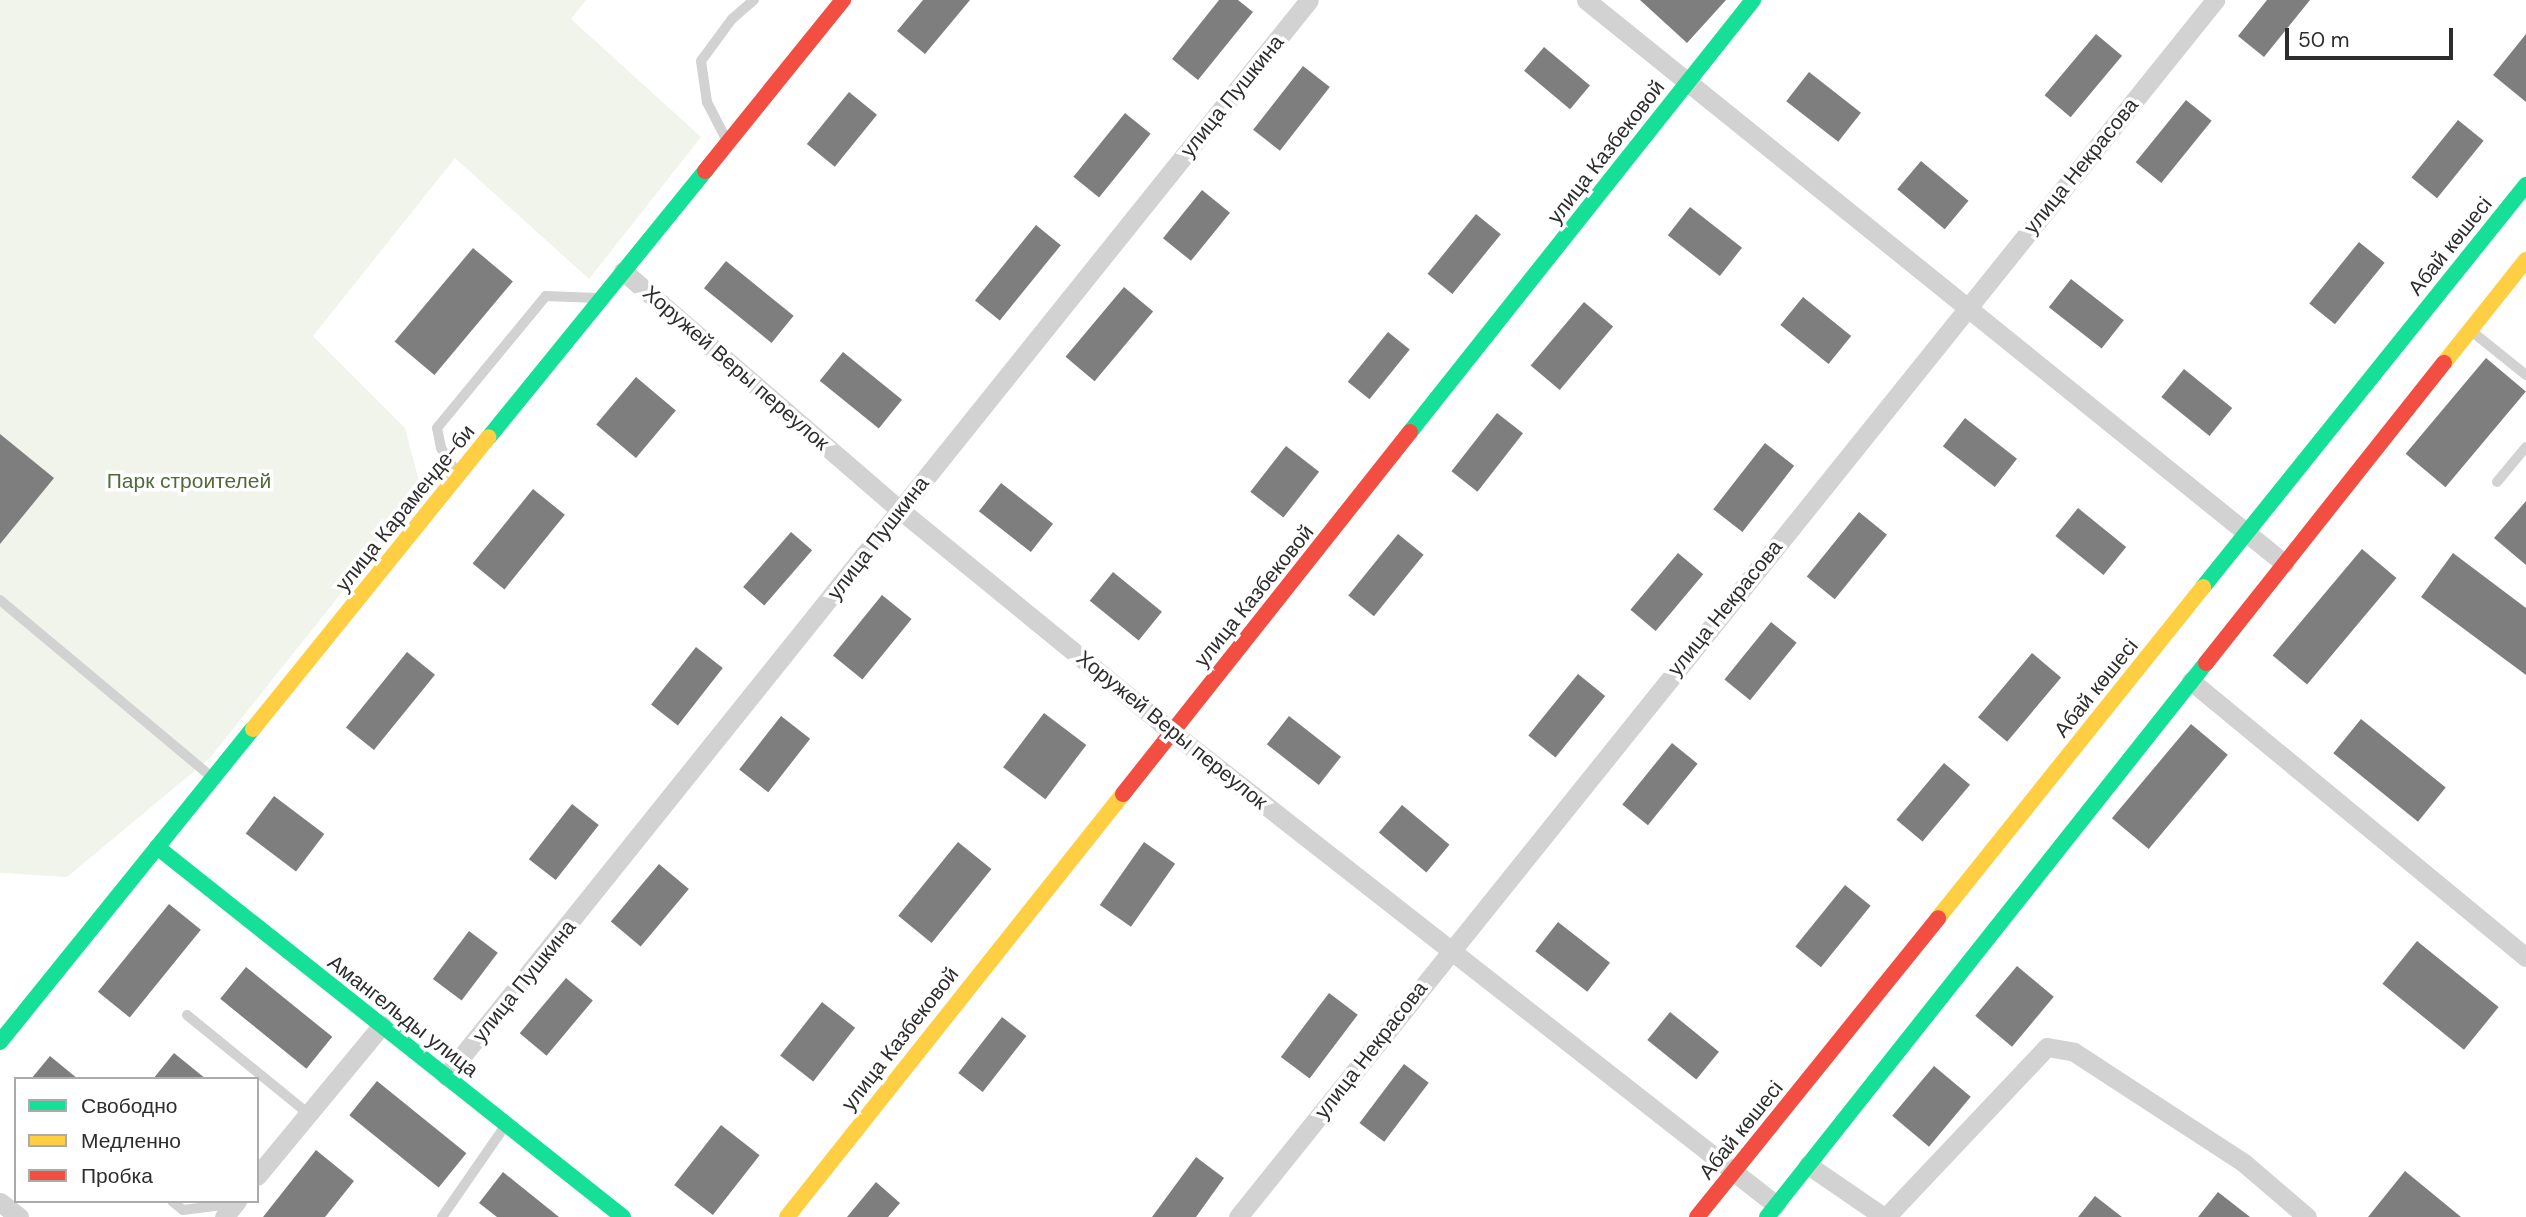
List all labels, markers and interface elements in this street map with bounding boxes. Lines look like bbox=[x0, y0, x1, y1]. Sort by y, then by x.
scale bar bbox=[2288, 14, 2456, 58]
text: 50 m bbox=[2298, 26, 2349, 54]
street label: улица Пушкина bbox=[1175, 30, 1289, 162]
street label: улица Казбековой bbox=[1542, 75, 1670, 229]
street label: улица Некрасова bbox=[2018, 93, 2144, 239]
street label: Абай көшесі bbox=[2403, 192, 2497, 300]
street label: Хоружей Веры переулок bbox=[638, 280, 834, 456]
street label: улица Караменде-би bbox=[330, 419, 480, 597]
park label: Парк строителей bbox=[107, 468, 271, 494]
street label: улица Пушкина bbox=[822, 471, 934, 605]
street label: улица Казбековой bbox=[1189, 520, 1319, 672]
street label: улица Некрасова bbox=[1662, 535, 1788, 681]
street label: Абай көшесі bbox=[2049, 634, 2143, 742]
street label: Хоружей Веры переулок bbox=[1071, 645, 1273, 815]
street label: улица Пушкина bbox=[467, 915, 581, 1047]
street label: Амангельды улица bbox=[323, 950, 483, 1082]
street label: улица Казбековой bbox=[836, 962, 964, 1116]
street label: улица Некрасова bbox=[1309, 976, 1433, 1124]
street label: Абай көшесі bbox=[1694, 1076, 1788, 1184]
legend bbox=[14, 1077, 259, 1203]
text: Свободно bbox=[81, 1092, 178, 1120]
text: Медленно bbox=[81, 1127, 181, 1155]
text: Пробка bbox=[81, 1162, 153, 1190]

